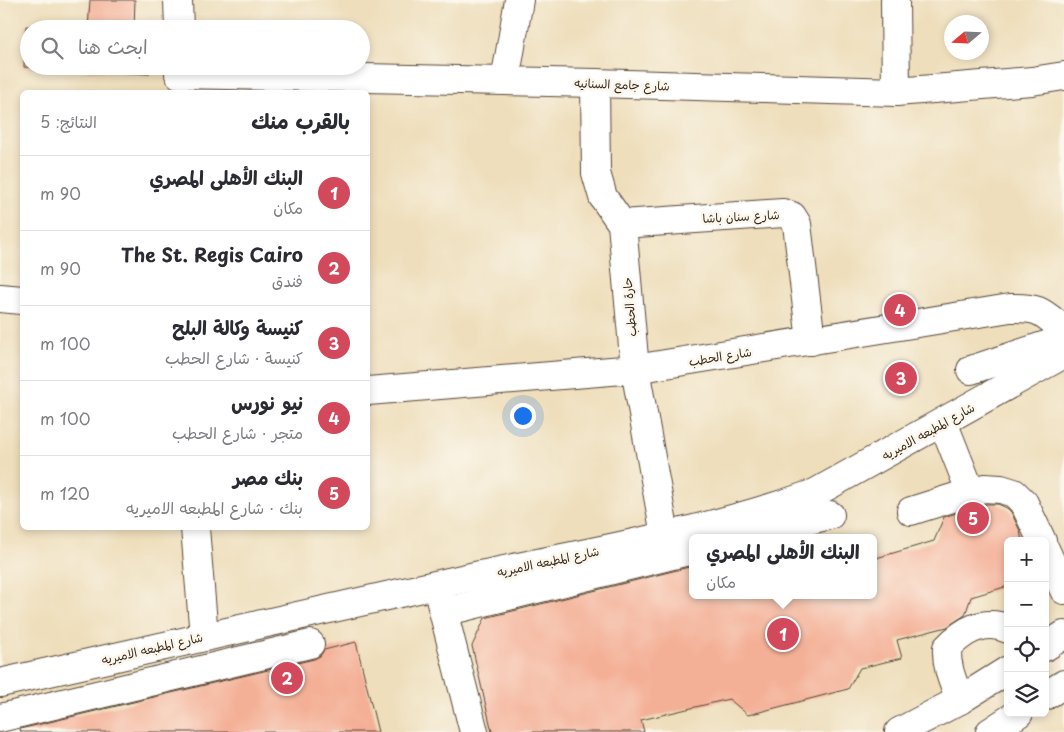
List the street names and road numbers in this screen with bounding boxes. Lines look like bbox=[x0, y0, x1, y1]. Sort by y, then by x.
street label: شارع جامع السنانيه bbox=[574, 73, 670, 96]
street label: شارع سنان باشا bbox=[702, 205, 780, 228]
street label: حارة الحطب bbox=[617, 276, 641, 338]
street label: شارع الحطب bbox=[687, 342, 753, 371]
street label: شارع المطبعه الاميريه bbox=[878, 398, 978, 465]
street label: شارع المطبعه الاميريه bbox=[495, 541, 601, 582]
street label: شارع المطبعه الاميريه bbox=[99, 628, 205, 669]

